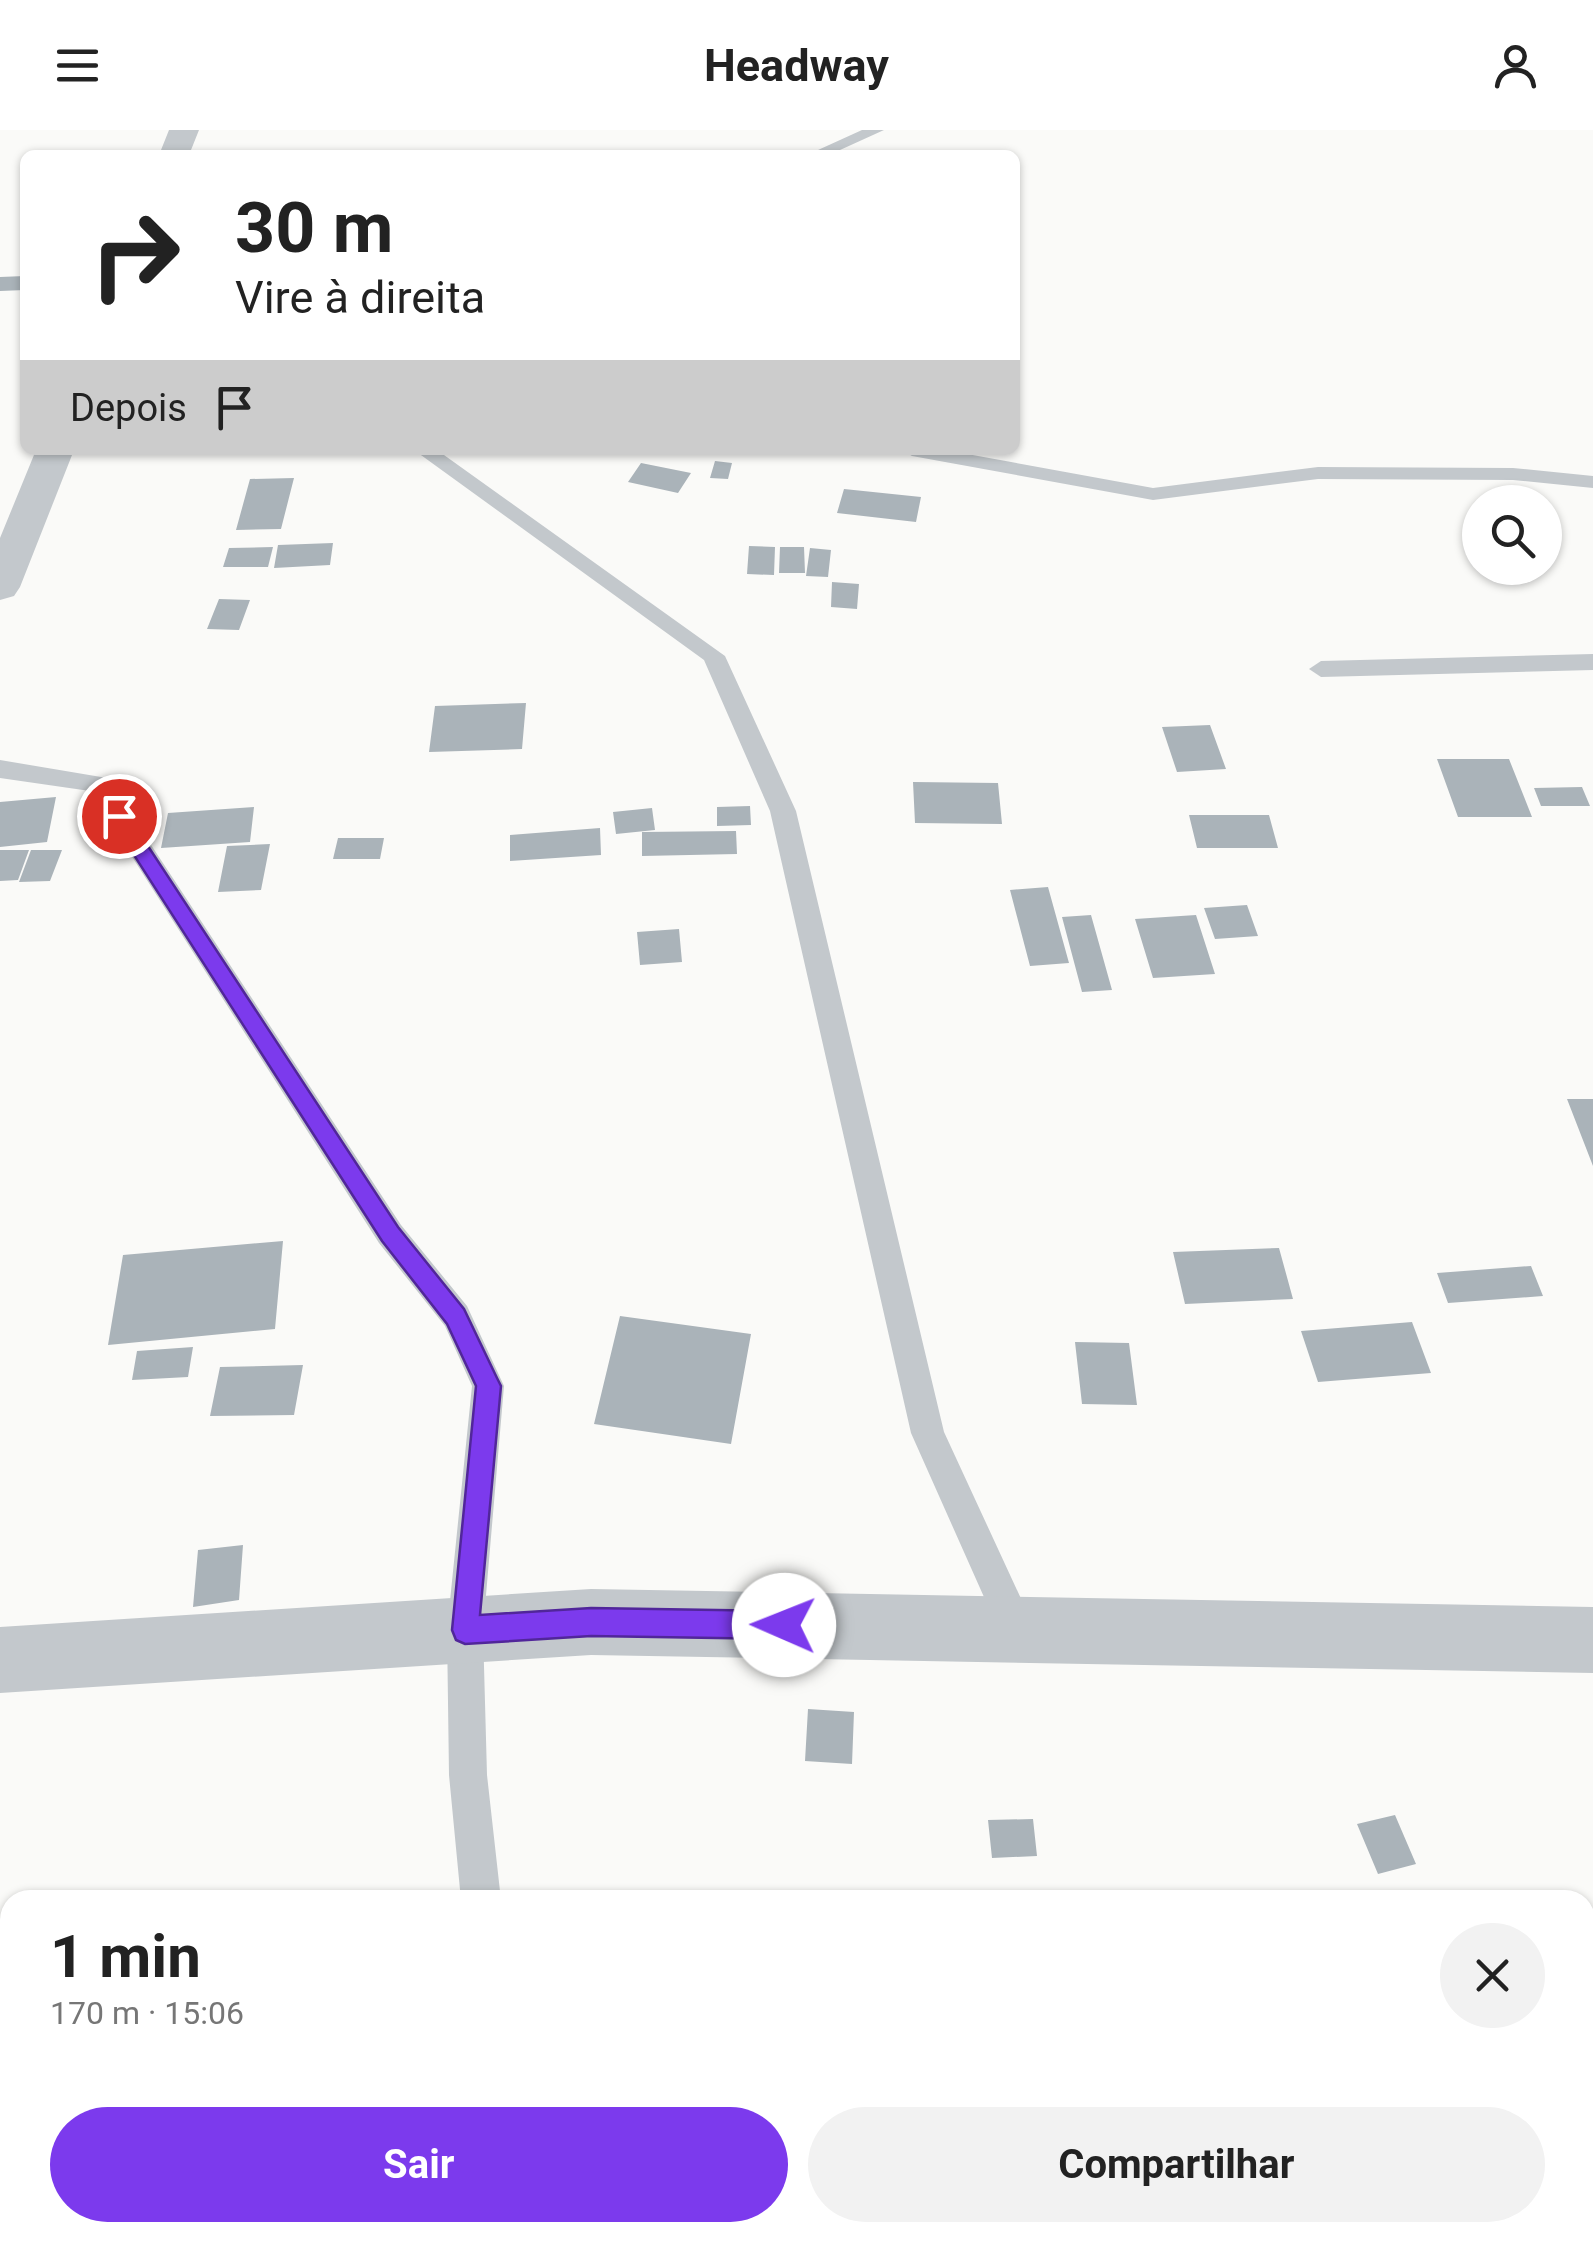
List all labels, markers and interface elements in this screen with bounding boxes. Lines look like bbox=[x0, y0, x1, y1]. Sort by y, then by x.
icon: menu bbox=[50, 38, 105, 93]
icon: person bbox=[1488, 38, 1543, 93]
text: Headway bbox=[704, 39, 889, 92]
text: 30 m bbox=[235, 187, 393, 269]
icon: right bbox=[70, 190, 200, 320]
text: Vire à direita bbox=[235, 271, 485, 324]
icon: arrive bbox=[207, 380, 262, 435]
text: Depois bbox=[70, 386, 187, 430]
map controls bbox=[1462, 485, 1562, 585]
button: search bbox=[1462, 485, 1562, 585]
pin bbox=[77, 774, 162, 859]
icon: arrive bbox=[92, 789, 147, 844]
position arrow bbox=[732, 1573, 836, 1677]
text: 1 min bbox=[50, 1921, 201, 1992]
button: close bbox=[1440, 1923, 1545, 2028]
text: 170 m · 15:06 bbox=[50, 1994, 244, 2032]
button: Sair bbox=[50, 2107, 788, 2222]
button: Compartilhar bbox=[808, 2107, 1545, 2222]

